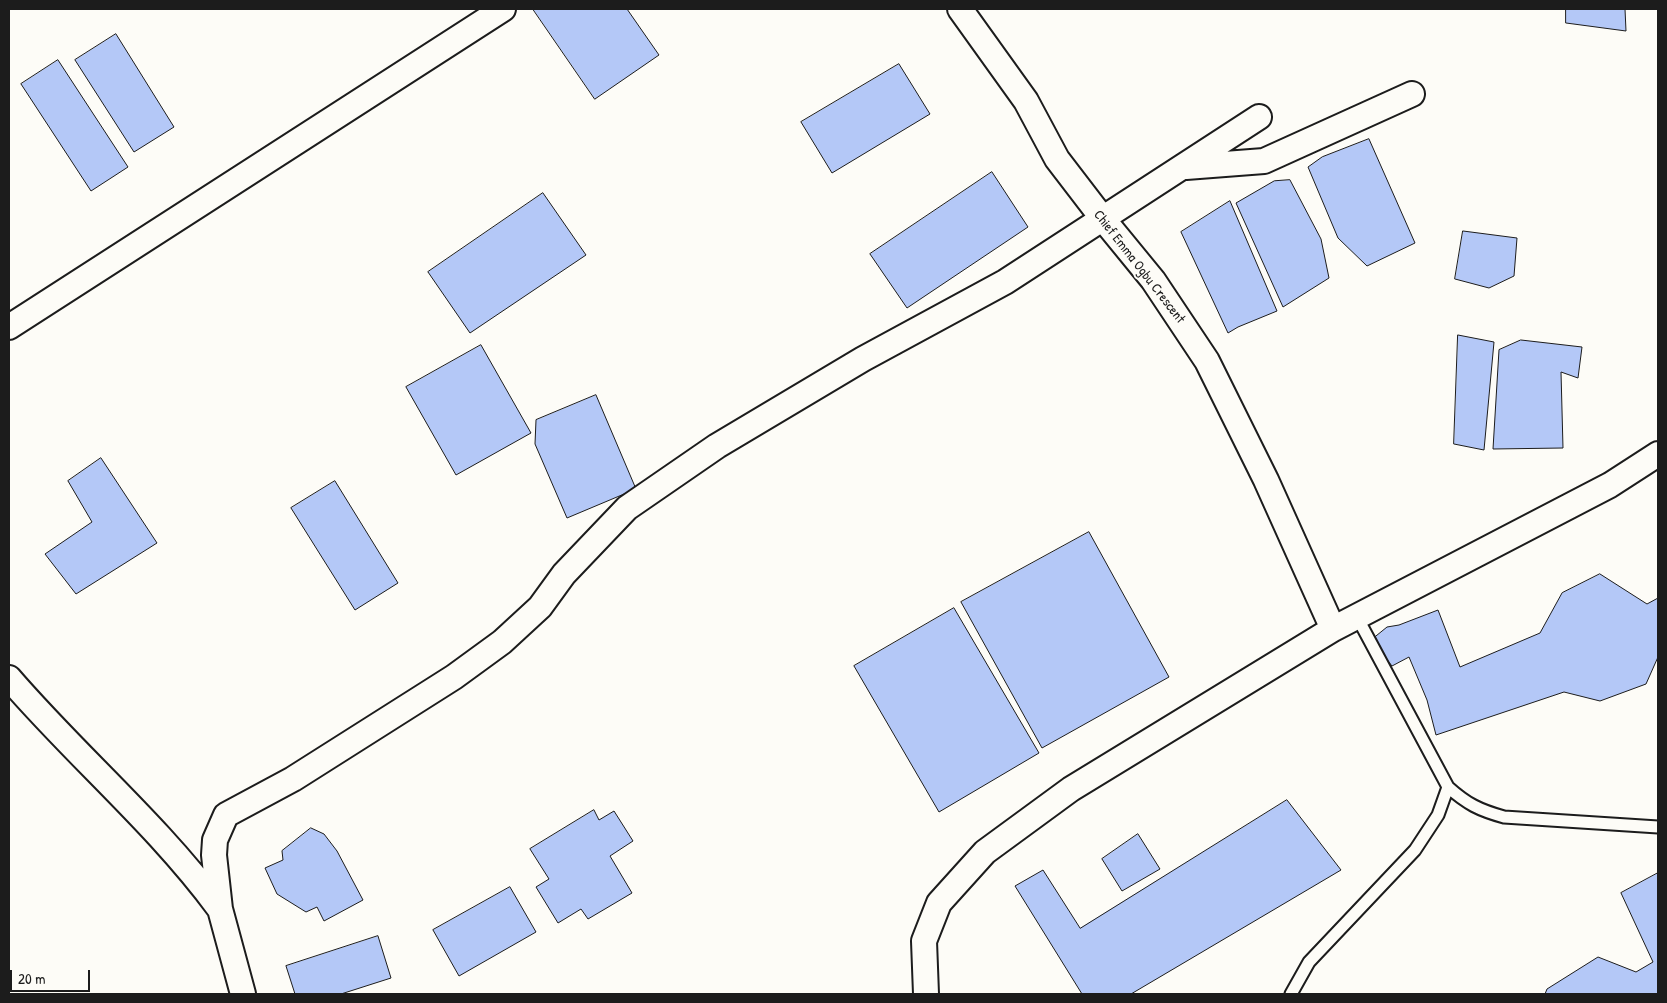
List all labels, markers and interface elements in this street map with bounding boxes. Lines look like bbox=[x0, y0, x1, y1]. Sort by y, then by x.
street label: Chief Emma Ogbu Crescent bbox=[1090, 207, 1188, 327]
scale bar bbox=[12, 960, 92, 992]
text: 20 m bbox=[18, 968, 45, 989]

